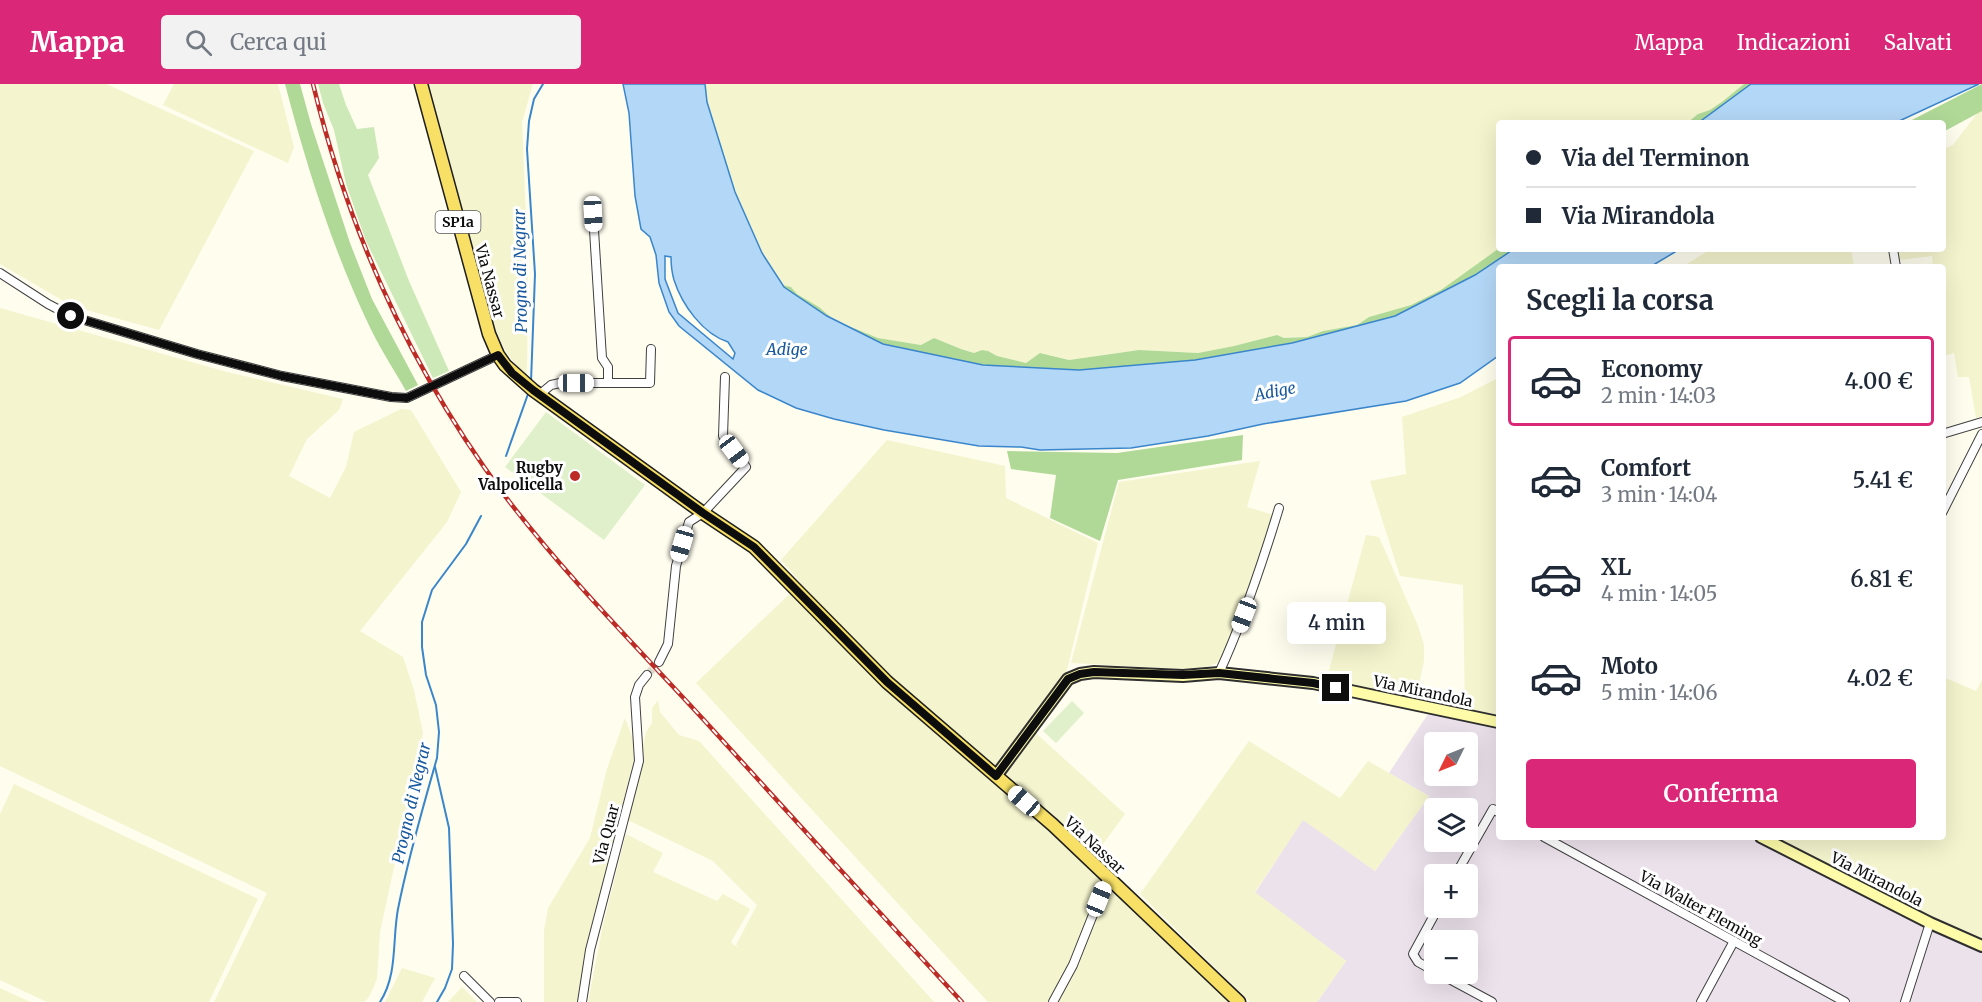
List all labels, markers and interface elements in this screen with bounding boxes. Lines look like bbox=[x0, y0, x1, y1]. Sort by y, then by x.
search box bbox=[161, 15, 581, 69]
text: Mappa bbox=[30, 24, 125, 60]
icon: search bbox=[182, 26, 215, 59]
text: Cerca qui bbox=[230, 28, 327, 56]
text: Mappa bbox=[1634, 29, 1704, 56]
text: Indicazioni bbox=[1737, 29, 1850, 56]
text: Salvati bbox=[1883, 29, 1952, 56]
text: Via del Terminon bbox=[1562, 144, 1749, 172]
car bbox=[583, 196, 603, 232]
text: Via Mirandola bbox=[1562, 202, 1715, 230]
water label: Progno di Negrar bbox=[509, 209, 531, 333]
road number: SP1a bbox=[436, 211, 480, 233]
street label: Via Nassar bbox=[471, 241, 509, 320]
text: Scegli la corsa bbox=[1526, 283, 1714, 317]
route start bbox=[57, 302, 84, 329]
water label: Adige bbox=[764, 339, 808, 359]
icon: car bbox=[1529, 354, 1583, 408]
text: Economy bbox=[1601, 355, 1702, 383]
text: 4.00 € bbox=[1844, 367, 1913, 395]
car bbox=[558, 374, 594, 392]
water label: Adige bbox=[1251, 377, 1297, 405]
text: 2 min · 14:03 bbox=[1601, 383, 1716, 408]
car bbox=[716, 431, 752, 471]
icon: car bbox=[1529, 453, 1583, 507]
text: Comfort bbox=[1601, 454, 1691, 482]
place label: Rugby Valpolicella bbox=[477, 458, 564, 494]
text: 5.41 € bbox=[1852, 466, 1913, 494]
marker: Rugby Valpolicella bbox=[568, 469, 582, 483]
text: 3 min · 14:04 bbox=[1601, 482, 1717, 507]
car bbox=[668, 524, 696, 564]
icon: car bbox=[1529, 552, 1583, 606]
text: XL bbox=[1601, 553, 1631, 581]
text: 6.81 € bbox=[1850, 565, 1913, 593]
text: 4 min · 14:05 bbox=[1601, 581, 1717, 606]
car bbox=[1229, 595, 1259, 635]
callout: 4 min bbox=[1286, 601, 1386, 643]
text: 4 min bbox=[1308, 610, 1365, 635]
icon: car bbox=[1529, 651, 1583, 705]
text: Moto bbox=[1601, 652, 1658, 680]
text: 4.02 € bbox=[1847, 664, 1913, 692]
street label: Via Mirandola bbox=[1371, 671, 1474, 711]
route end bbox=[1322, 674, 1349, 701]
text: 5 min · 14:06 bbox=[1601, 680, 1718, 705]
north arrow bbox=[1424, 732, 1478, 786]
map controls bbox=[1424, 732, 1478, 984]
water label: Progno di Negrar bbox=[387, 740, 435, 865]
button: Conferma bbox=[1526, 759, 1916, 828]
car bbox=[1005, 782, 1043, 820]
button: layers bbox=[1424, 798, 1478, 852]
street label: Via Quar bbox=[589, 802, 623, 867]
street label: Via Nassar bbox=[1060, 812, 1129, 878]
street label: Via Mirandola bbox=[1827, 847, 1926, 910]
button: + bbox=[1424, 864, 1478, 918]
street label: Via Walter Fleming bbox=[1636, 866, 1766, 950]
car bbox=[1084, 879, 1114, 919]
button: − bbox=[1424, 930, 1478, 984]

